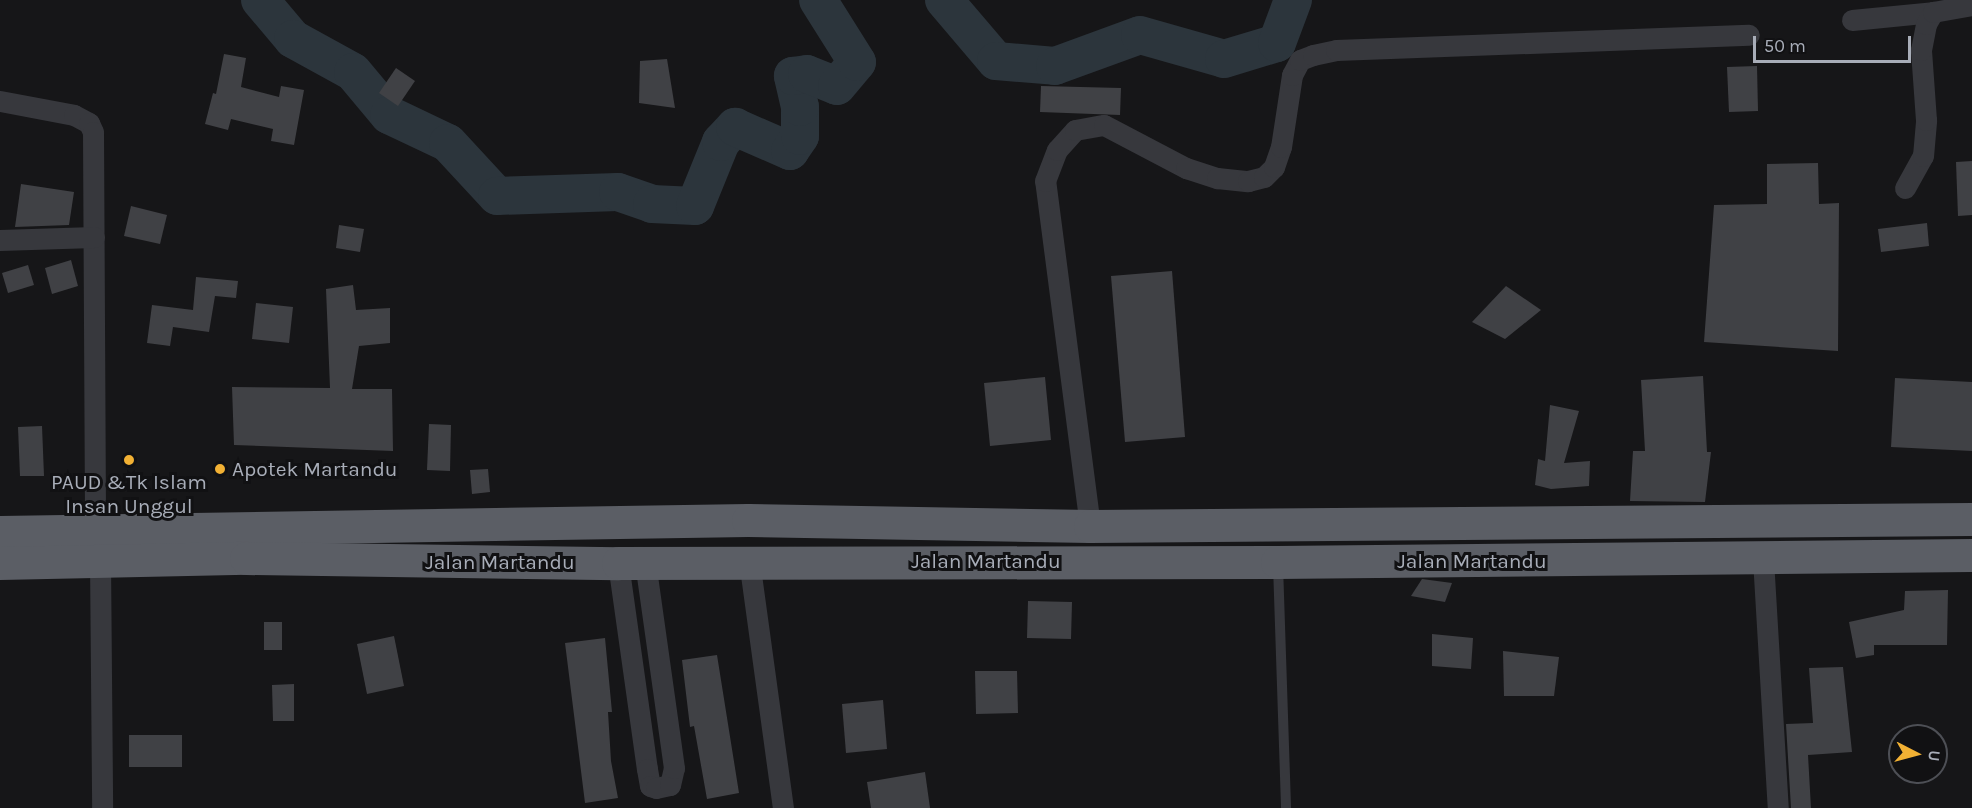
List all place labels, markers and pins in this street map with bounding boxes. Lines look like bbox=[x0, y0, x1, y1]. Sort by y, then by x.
marker: PAUD &Tk Islam Insan Unggul bbox=[122, 453, 136, 467]
place label: Apotek Martandu bbox=[232, 456, 398, 482]
marker: Apotek Martandu bbox=[213, 462, 227, 476]
place label: PAUD &Tk Islam Insan Unggul bbox=[51, 469, 207, 519]

